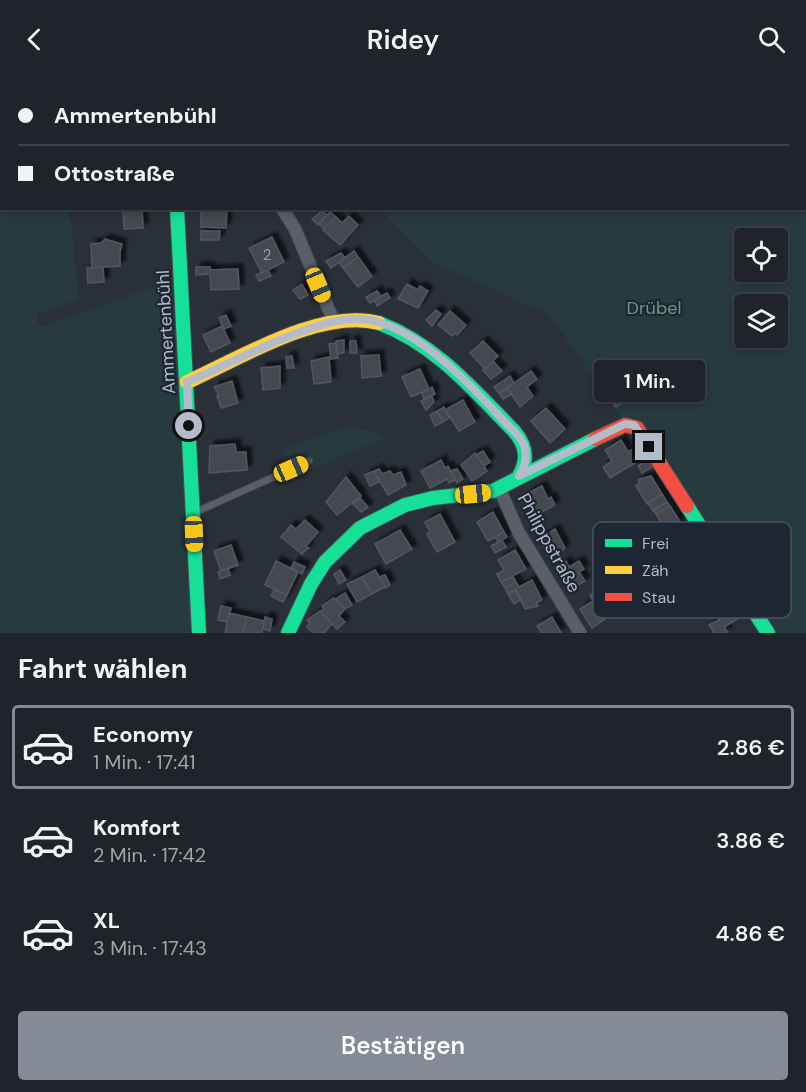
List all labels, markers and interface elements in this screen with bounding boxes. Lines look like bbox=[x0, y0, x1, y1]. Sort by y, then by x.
text: Ridey bbox=[367, 22, 439, 57]
icon: back bbox=[18, 23, 51, 56]
icon: search bbox=[755, 23, 788, 56]
text: Ammertenbühl bbox=[54, 101, 217, 130]
text: Ottostraße bbox=[54, 159, 175, 188]
map controls bbox=[734, 228, 788, 348]
button: locate bbox=[734, 228, 788, 282]
house number: 2 bbox=[263, 245, 271, 265]
car bbox=[303, 265, 333, 305]
street label: Ammertenbühl bbox=[151, 269, 181, 395]
button: layers bbox=[734, 294, 788, 348]
park label: Drübel bbox=[627, 296, 681, 320]
callout: 1 Min. bbox=[594, 360, 704, 402]
text: 1 Min. bbox=[624, 368, 675, 394]
route start bbox=[175, 412, 202, 439]
route end bbox=[635, 433, 662, 460]
car bbox=[271, 453, 311, 485]
car bbox=[454, 483, 492, 505]
street label: Philippstraße bbox=[512, 489, 586, 597]
car bbox=[184, 516, 204, 552]
legend bbox=[593, 522, 791, 618]
text: Frei bbox=[642, 533, 669, 554]
text: Zäh bbox=[642, 560, 669, 581]
text: Stau bbox=[642, 587, 675, 608]
text: Fahrt wählen bbox=[18, 651, 188, 686]
icon: car bbox=[21, 720, 75, 774]
text: Economy bbox=[93, 720, 193, 749]
text: 2.86 € bbox=[717, 733, 785, 762]
text: 1 Min. · 17:41 bbox=[93, 749, 196, 775]
icon: car bbox=[21, 813, 75, 867]
text: Komfort bbox=[93, 813, 180, 842]
text: 3.86 € bbox=[716, 826, 785, 855]
text: 2 Min. · 17:42 bbox=[93, 842, 206, 868]
icon: car bbox=[21, 906, 75, 960]
text: XL bbox=[93, 906, 120, 935]
text: 4.86 € bbox=[715, 919, 785, 948]
text: 3 Min. · 17:43 bbox=[93, 935, 207, 961]
button: Bestätigen bbox=[18, 1011, 788, 1080]

